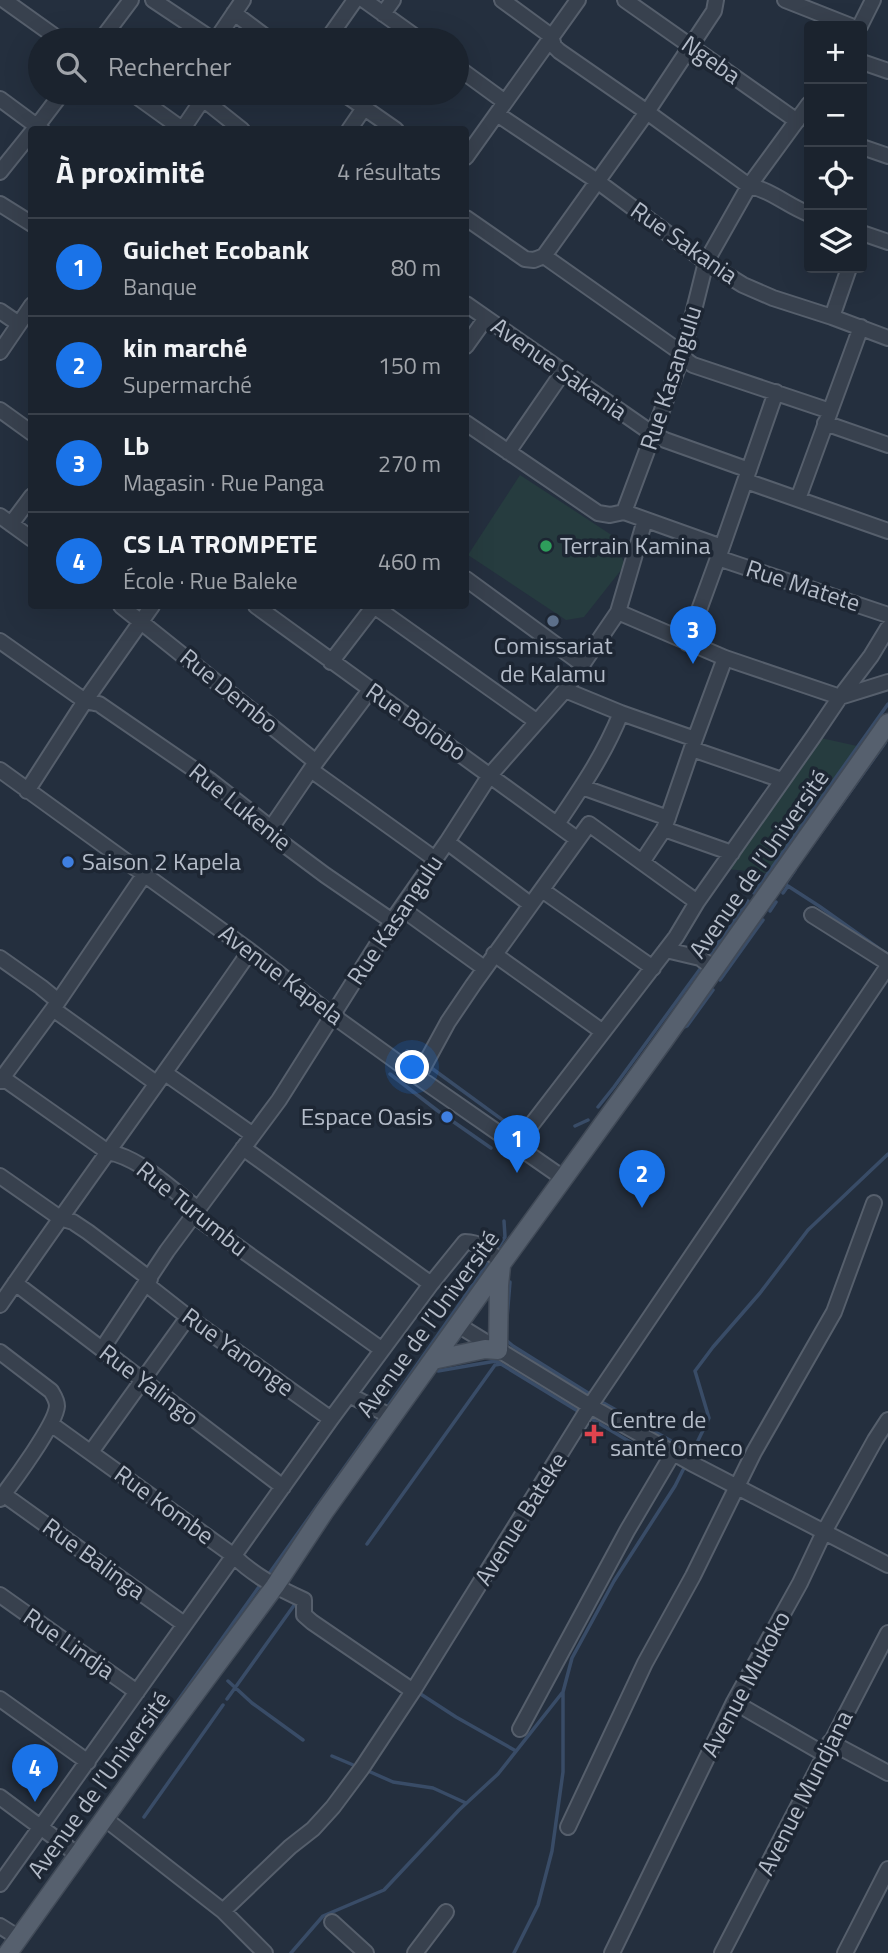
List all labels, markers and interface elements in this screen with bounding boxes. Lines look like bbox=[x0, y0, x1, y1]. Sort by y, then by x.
map controls bbox=[804, 21, 867, 273]
button: + bbox=[804, 21, 867, 84]
street label: Ngeba bbox=[675, 26, 749, 93]
search box bbox=[28, 28, 469, 105]
text: Rechercher bbox=[108, 47, 232, 86]
icon: search bbox=[52, 48, 90, 86]
button: − bbox=[804, 84, 867, 147]
button: locate bbox=[804, 147, 867, 210]
text: À proximité bbox=[56, 149, 205, 195]
text: 4 résultats bbox=[337, 154, 441, 189]
street label: Rue Sakania bbox=[624, 192, 745, 292]
button: layers bbox=[804, 210, 867, 273]
text: Guichet Ecobank bbox=[123, 230, 309, 269]
text: 1 bbox=[73, 250, 85, 285]
text: 80 m bbox=[391, 250, 441, 285]
text: Banque bbox=[123, 269, 197, 304]
street label: Rue Kasangulu bbox=[630, 301, 710, 455]
street label: Avenue Sakania bbox=[484, 308, 635, 429]
text: kin marché bbox=[123, 328, 247, 367]
text: 2 bbox=[73, 348, 85, 383]
text: 150 m bbox=[378, 348, 441, 383]
text: Supermarché bbox=[123, 367, 252, 402]
text: Lb bbox=[123, 426, 149, 465]
text: 3 bbox=[73, 446, 85, 481]
text: 270 m bbox=[378, 446, 441, 481]
text: Magasin · Rue Panga bbox=[123, 465, 324, 500]
text: CS LA TROMPETE bbox=[123, 524, 317, 563]
place label: Terrain Kamina bbox=[560, 527, 711, 563]
marker: Terrain Kamina bbox=[538, 538, 554, 554]
text: 4 bbox=[73, 544, 85, 579]
text: 460 m bbox=[378, 544, 441, 579]
street label: Rue Matete bbox=[742, 550, 865, 620]
text: École · Rue Baleke bbox=[123, 563, 298, 598]
pin: 3 bbox=[670, 606, 716, 664]
marker: Comissariat de Kalamu bbox=[545, 613, 561, 629]
place label: Comissariat de Kalamu bbox=[493, 627, 613, 691]
street label: Rue Dembo bbox=[173, 639, 287, 741]
street label: Rue Bolobo bbox=[359, 673, 474, 769]
street label: Rue Lukenie bbox=[182, 754, 300, 859]
street label: Avenue de l’Université bbox=[679, 762, 837, 965]
place label: Saison 2 Kapela bbox=[82, 843, 241, 879]
street label: Rue Kasangulu bbox=[337, 847, 451, 992]
marker: Saison 2 Kapela bbox=[60, 854, 76, 870]
street label: Avenue Kapela bbox=[212, 915, 352, 1033]
your location bbox=[395, 1050, 429, 1084]
place label: Espace Oasis bbox=[301, 1098, 433, 1134]
marker: Espace Oasis bbox=[439, 1109, 455, 1125]
pin: 1 bbox=[494, 1115, 540, 1173]
pin: 2 bbox=[619, 1150, 665, 1208]
street label: Rue Turumbu bbox=[129, 1152, 256, 1265]
street label: Avenue de l’Université bbox=[347, 1222, 507, 1424]
street label: Rue Yanonge bbox=[175, 1298, 302, 1404]
street label: Rue Yalingo bbox=[92, 1335, 207, 1434]
place label: Centre de santé Omeco bbox=[610, 1401, 743, 1465]
marker: Centre de santé Omeco bbox=[584, 1424, 604, 1444]
street label: Avenue Bateke bbox=[465, 1445, 575, 1592]
street label: Rue Kombe bbox=[107, 1456, 222, 1553]
street label: Rue Balinga bbox=[36, 1508, 154, 1608]
street label: Rue Lindja bbox=[16, 1598, 123, 1688]
street label: Avenue Mukoko bbox=[691, 1604, 799, 1763]
street label: Avenue de l’Université bbox=[18, 1683, 178, 1885]
street label: Avenue Mundjana bbox=[747, 1704, 861, 1881]
pin: 4 bbox=[12, 1744, 58, 1802]

